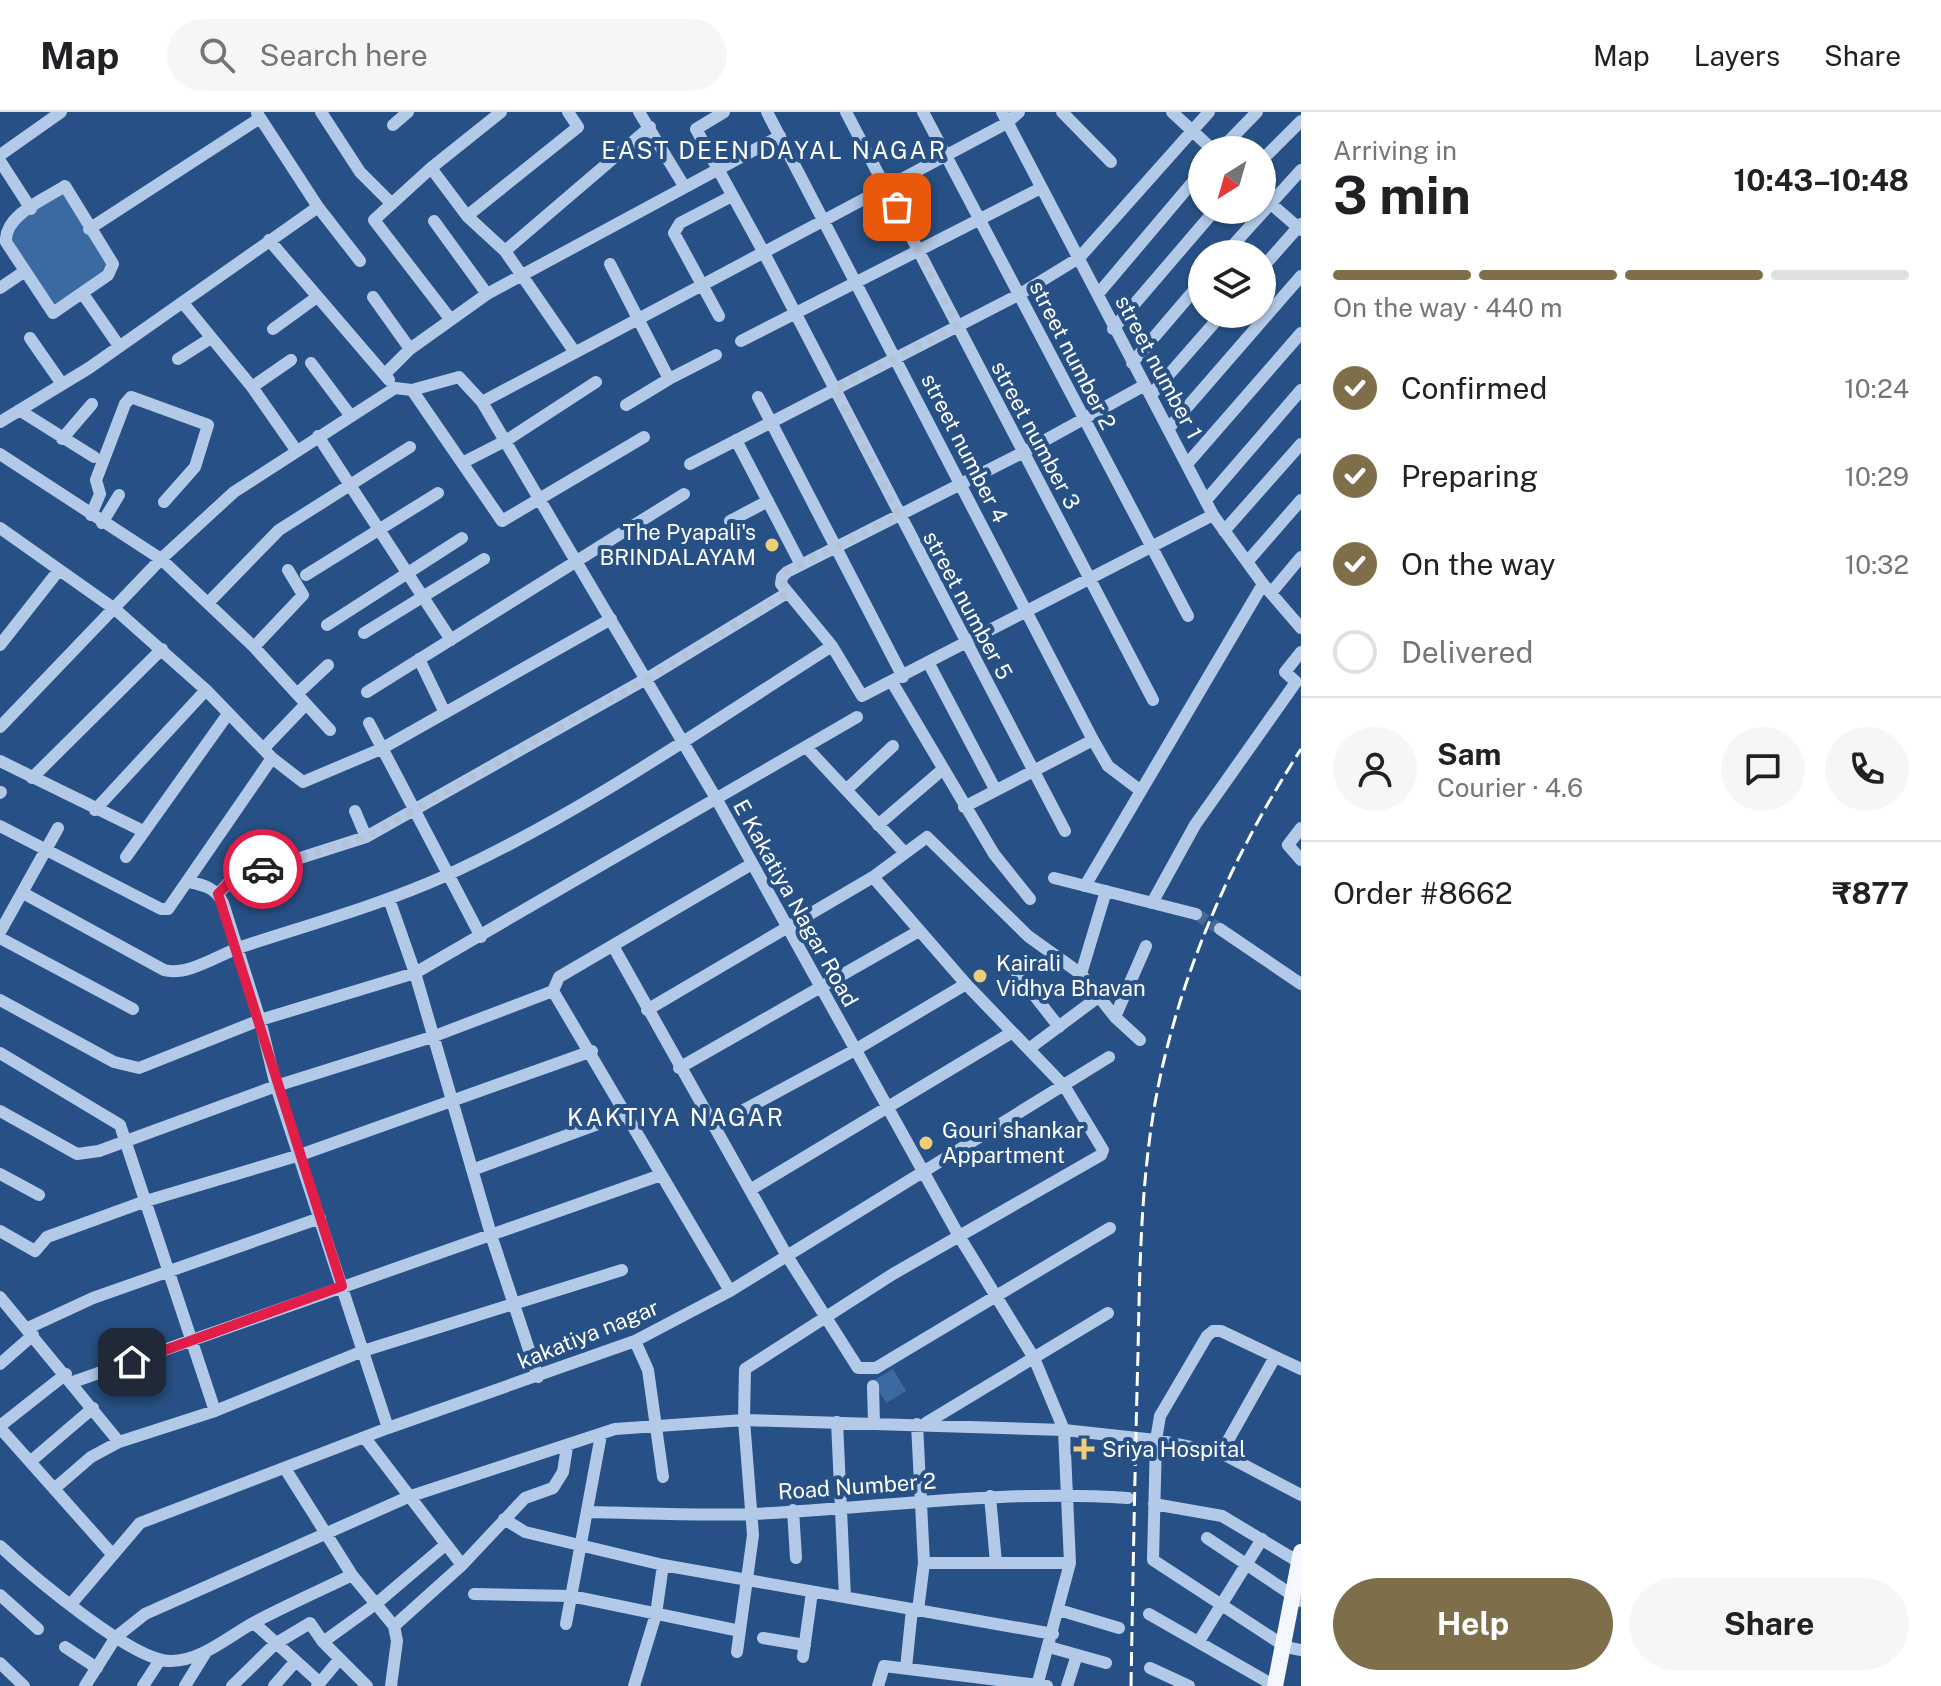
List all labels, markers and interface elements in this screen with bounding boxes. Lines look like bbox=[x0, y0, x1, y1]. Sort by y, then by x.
search box bbox=[167, 19, 727, 91]
text: Map bbox=[40, 33, 119, 78]
icon: search bbox=[195, 33, 239, 77]
text: Search here bbox=[259, 37, 428, 73]
text: Map bbox=[1593, 39, 1650, 72]
text: Layers bbox=[1694, 39, 1780, 72]
text: Share bbox=[1824, 39, 1901, 72]
text: Arriving in bbox=[1333, 135, 1457, 166]
district label: EAST DEEN DAYAL NAGAR bbox=[601, 136, 947, 164]
north arrow bbox=[1188, 136, 1276, 224]
map controls bbox=[1188, 136, 1276, 328]
text: 10:43–10:48 bbox=[1734, 162, 1909, 198]
text: 3 min bbox=[1333, 165, 1471, 226]
pin bbox=[863, 173, 931, 241]
icon: bag bbox=[875, 185, 919, 229]
button: layers bbox=[1188, 240, 1276, 328]
street label: street number 2 bbox=[1024, 276, 1122, 434]
street label: street number 1 bbox=[1110, 291, 1208, 443]
text: On the way · 440 m bbox=[1333, 292, 1563, 323]
street label: street number 3 bbox=[986, 356, 1086, 514]
icon: check bbox=[1333, 366, 1377, 410]
street label: street number 4 bbox=[916, 369, 1014, 527]
text: Confirmed bbox=[1401, 370, 1547, 406]
text: 10:24 bbox=[1844, 373, 1909, 404]
icon: check bbox=[1333, 454, 1377, 498]
text: Preparing bbox=[1401, 458, 1538, 494]
text: 10:29 bbox=[1844, 461, 1909, 492]
place label: The Pyapali's BRINDALAYAM bbox=[599, 519, 756, 570]
street label: street number 5 bbox=[918, 526, 1018, 684]
marker: The Pyapali's BRINDALAYAM bbox=[763, 536, 781, 554]
icon: check bbox=[1333, 542, 1377, 586]
text: On the way bbox=[1401, 546, 1555, 582]
text: 10:32 bbox=[1845, 549, 1909, 580]
text: Delivered bbox=[1401, 634, 1533, 670]
button: person bbox=[1333, 727, 1417, 811]
button: chat bbox=[1721, 727, 1805, 811]
button: phone bbox=[1825, 727, 1909, 811]
text: Sam bbox=[1437, 736, 1501, 772]
text: Courier · 4.6 bbox=[1437, 772, 1583, 803]
street label: E Kakatiya Nagar Road bbox=[728, 795, 864, 1011]
courier bbox=[223, 829, 303, 909]
icon: car bbox=[241, 847, 285, 891]
text: Order #8662 bbox=[1333, 875, 1513, 911]
text: ₹877 bbox=[1832, 875, 1909, 911]
place label: Kairali Vidhya Bhavan bbox=[996, 950, 1146, 1001]
marker: Kairali Vidhya Bhavan bbox=[971, 967, 989, 985]
district label: KAKTIYA NAGAR bbox=[567, 1103, 785, 1131]
place label: Gouri shankar Appartment bbox=[942, 1117, 1084, 1168]
marker: Gouri shankar Appartment bbox=[917, 1134, 935, 1152]
street label: kakatiya nagar bbox=[514, 1294, 662, 1374]
pin bbox=[98, 1328, 166, 1396]
icon: home bbox=[110, 1340, 154, 1384]
place label: Sriya Hospital bbox=[1102, 1436, 1246, 1462]
marker: Sriya Hospital bbox=[1073, 1438, 1095, 1460]
street label: Road Number 2 bbox=[777, 1467, 937, 1505]
button: Help bbox=[1333, 1578, 1613, 1670]
button: Share bbox=[1629, 1578, 1909, 1670]

